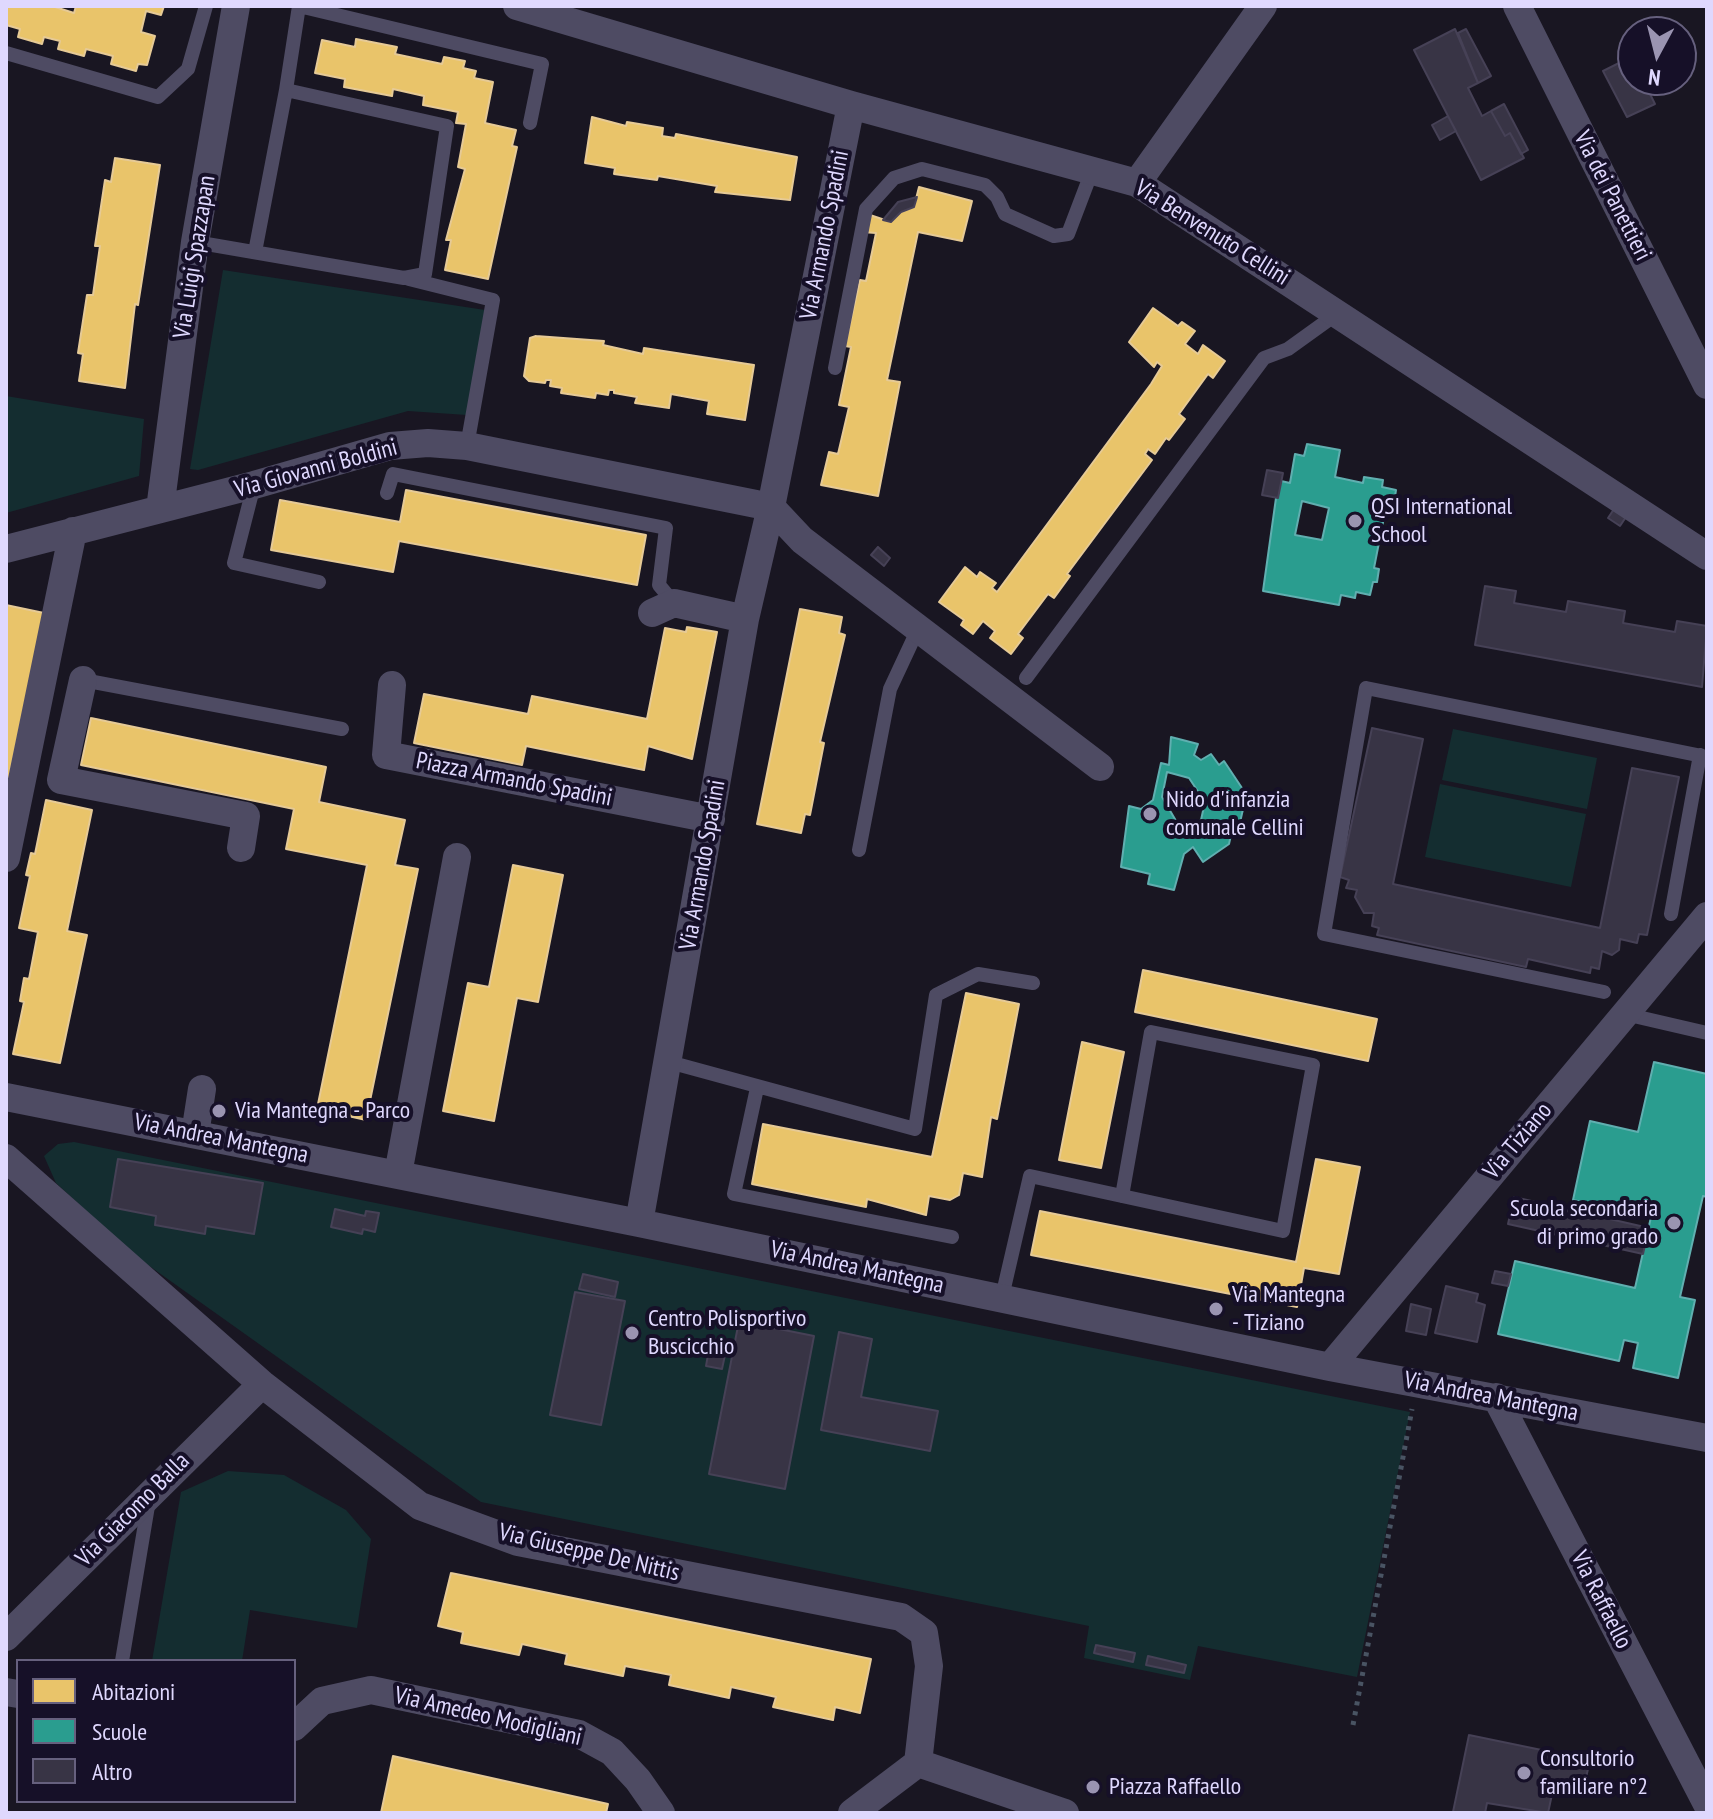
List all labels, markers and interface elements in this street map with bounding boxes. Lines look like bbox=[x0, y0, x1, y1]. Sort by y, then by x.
north arrow bbox=[1617, 16, 1697, 96]
text: N bbox=[1647, 63, 1662, 92]
street label: Via dei Panettieri bbox=[1567, 126, 1657, 266]
street label: Via Armando Spadini bbox=[794, 148, 856, 322]
street label: Via Luigi Spazzapan bbox=[168, 173, 222, 341]
street label: Via Benvenuto Cellini bbox=[1129, 174, 1295, 292]
street label: Via Giovanni Boldini bbox=[232, 433, 400, 505]
place label: QSI International School bbox=[1371, 493, 1512, 549]
marker: QSI International School bbox=[1346, 512, 1364, 530]
street label: Piazza Armando Spadini bbox=[414, 747, 614, 813]
street label: Via Armando Spadini bbox=[674, 778, 732, 952]
place label: Nido d'infanzia comunale Cellini bbox=[1166, 786, 1304, 842]
marker: Nido d'infanzia comunale Cellini bbox=[1141, 805, 1159, 823]
place label: Via Mantegna - Parco bbox=[235, 1097, 410, 1125]
street label: Via Tiziano bbox=[1478, 1097, 1558, 1185]
marker: Via Mantegna - Parco bbox=[210, 1102, 228, 1120]
street label: Via Andrea Mantegna bbox=[132, 1108, 310, 1170]
place label: Scuola secondaria di primo grado bbox=[1510, 1195, 1658, 1251]
marker: Scuola secondaria di primo grado bbox=[1665, 1214, 1683, 1232]
street label: Via Andrea Mantegna bbox=[768, 1236, 946, 1300]
place label: Via Mantegna - Tiziano bbox=[1232, 1281, 1345, 1337]
marker: Via Mantegna - Tiziano bbox=[1207, 1300, 1225, 1318]
place label: Centro Polisportivo Buscicchio bbox=[648, 1305, 806, 1361]
marker: Centro Polisportivo Buscicchio bbox=[623, 1324, 641, 1342]
street label: Via Andrea Mantegna bbox=[1402, 1366, 1580, 1428]
street label: Via Giacomo Balla bbox=[70, 1447, 196, 1573]
street label: Via Giuseppe De Nittis bbox=[496, 1518, 682, 1588]
street label: Via Raffaello bbox=[1564, 1546, 1638, 1654]
legend bbox=[16, 1659, 296, 1803]
text: Abitazioni bbox=[92, 1676, 175, 1707]
street label: Via Amedeo Modigliani bbox=[392, 1681, 584, 1753]
text: Scuole bbox=[92, 1716, 147, 1747]
place label: Consultorio familiare n°2 bbox=[1540, 1745, 1648, 1801]
text: Altro bbox=[92, 1756, 133, 1787]
marker: Consultorio familiare n°2 bbox=[1515, 1764, 1533, 1782]
place label: Piazza Raffaello bbox=[1109, 1773, 1241, 1801]
marker: Piazza Raffaello bbox=[1084, 1778, 1102, 1796]

